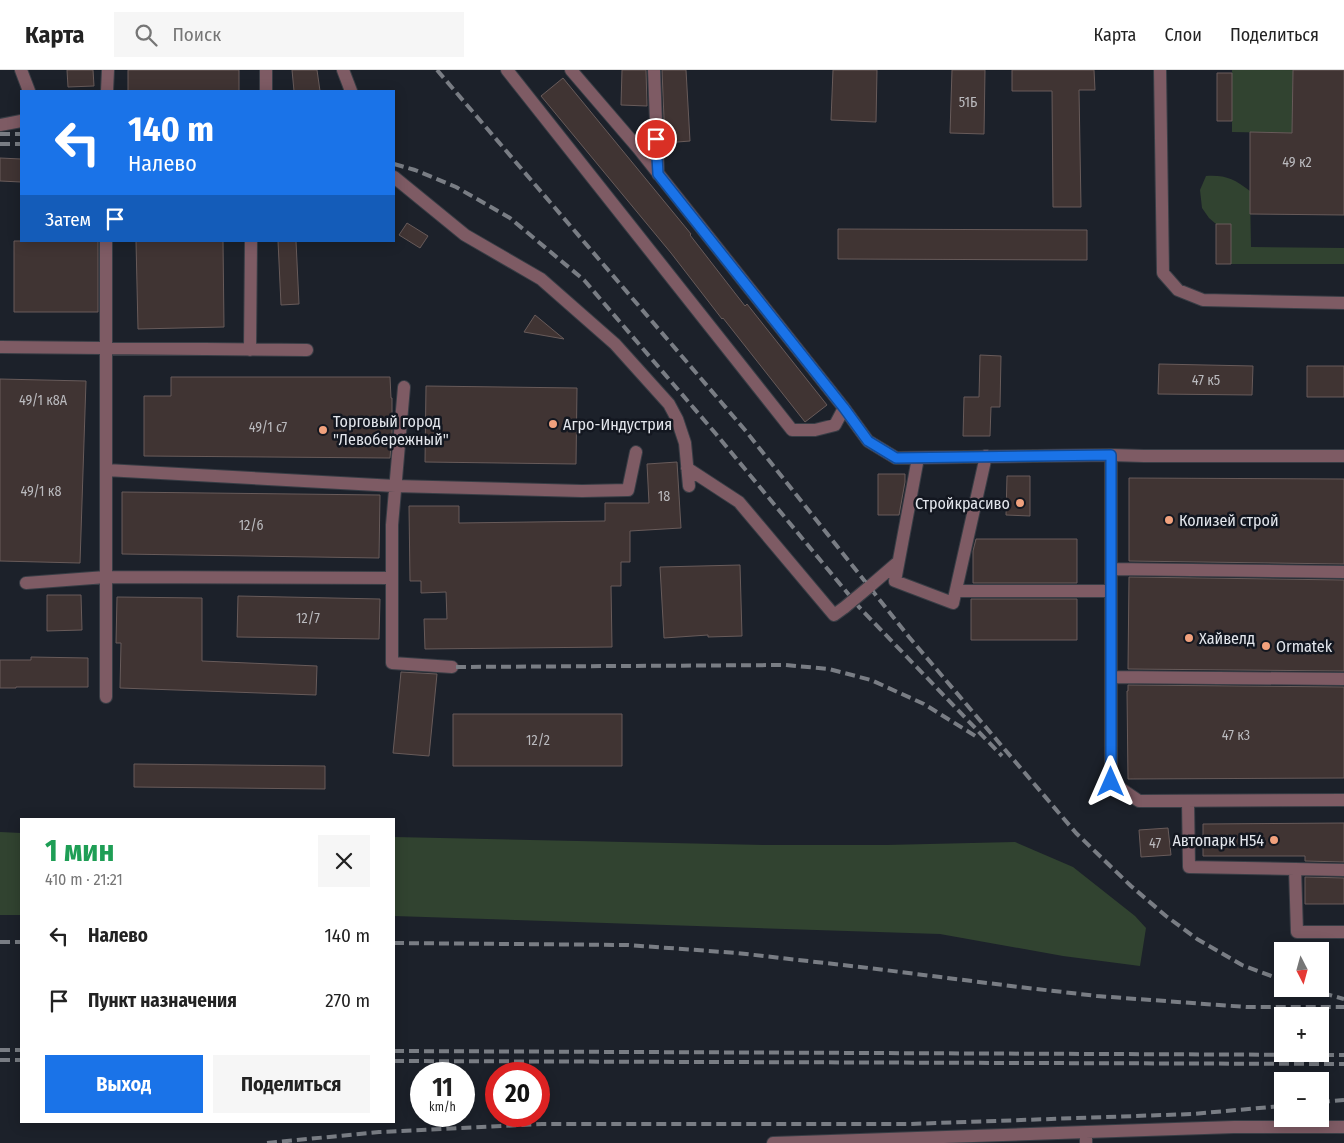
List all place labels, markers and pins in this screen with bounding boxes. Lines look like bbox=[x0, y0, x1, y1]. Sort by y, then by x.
pin bbox=[635, 118, 677, 160]
place label: Торговый город "Левобережный" bbox=[333, 412, 449, 449]
place label: Агро-Индустрия bbox=[563, 415, 672, 434]
marker: Агро-Индустрия bbox=[547, 418, 559, 430]
marker: Торговый город "Левобережный" bbox=[317, 424, 329, 436]
place label: Стройкрасиво bbox=[915, 494, 1010, 513]
marker: Стройкрасиво bbox=[1014, 497, 1026, 509]
place label: Колизей строй bbox=[1179, 511, 1279, 530]
marker: Колизей строй bbox=[1163, 514, 1175, 526]
place label: Хайвелд bbox=[1199, 629, 1255, 648]
marker: Хайвелд bbox=[1183, 632, 1195, 644]
place label: Ormatek bbox=[1276, 637, 1333, 656]
marker: Ormatek bbox=[1260, 640, 1272, 652]
place label: Автопарк Н54 bbox=[1172, 831, 1264, 850]
marker: Автопарк Н54 bbox=[1268, 834, 1280, 846]

